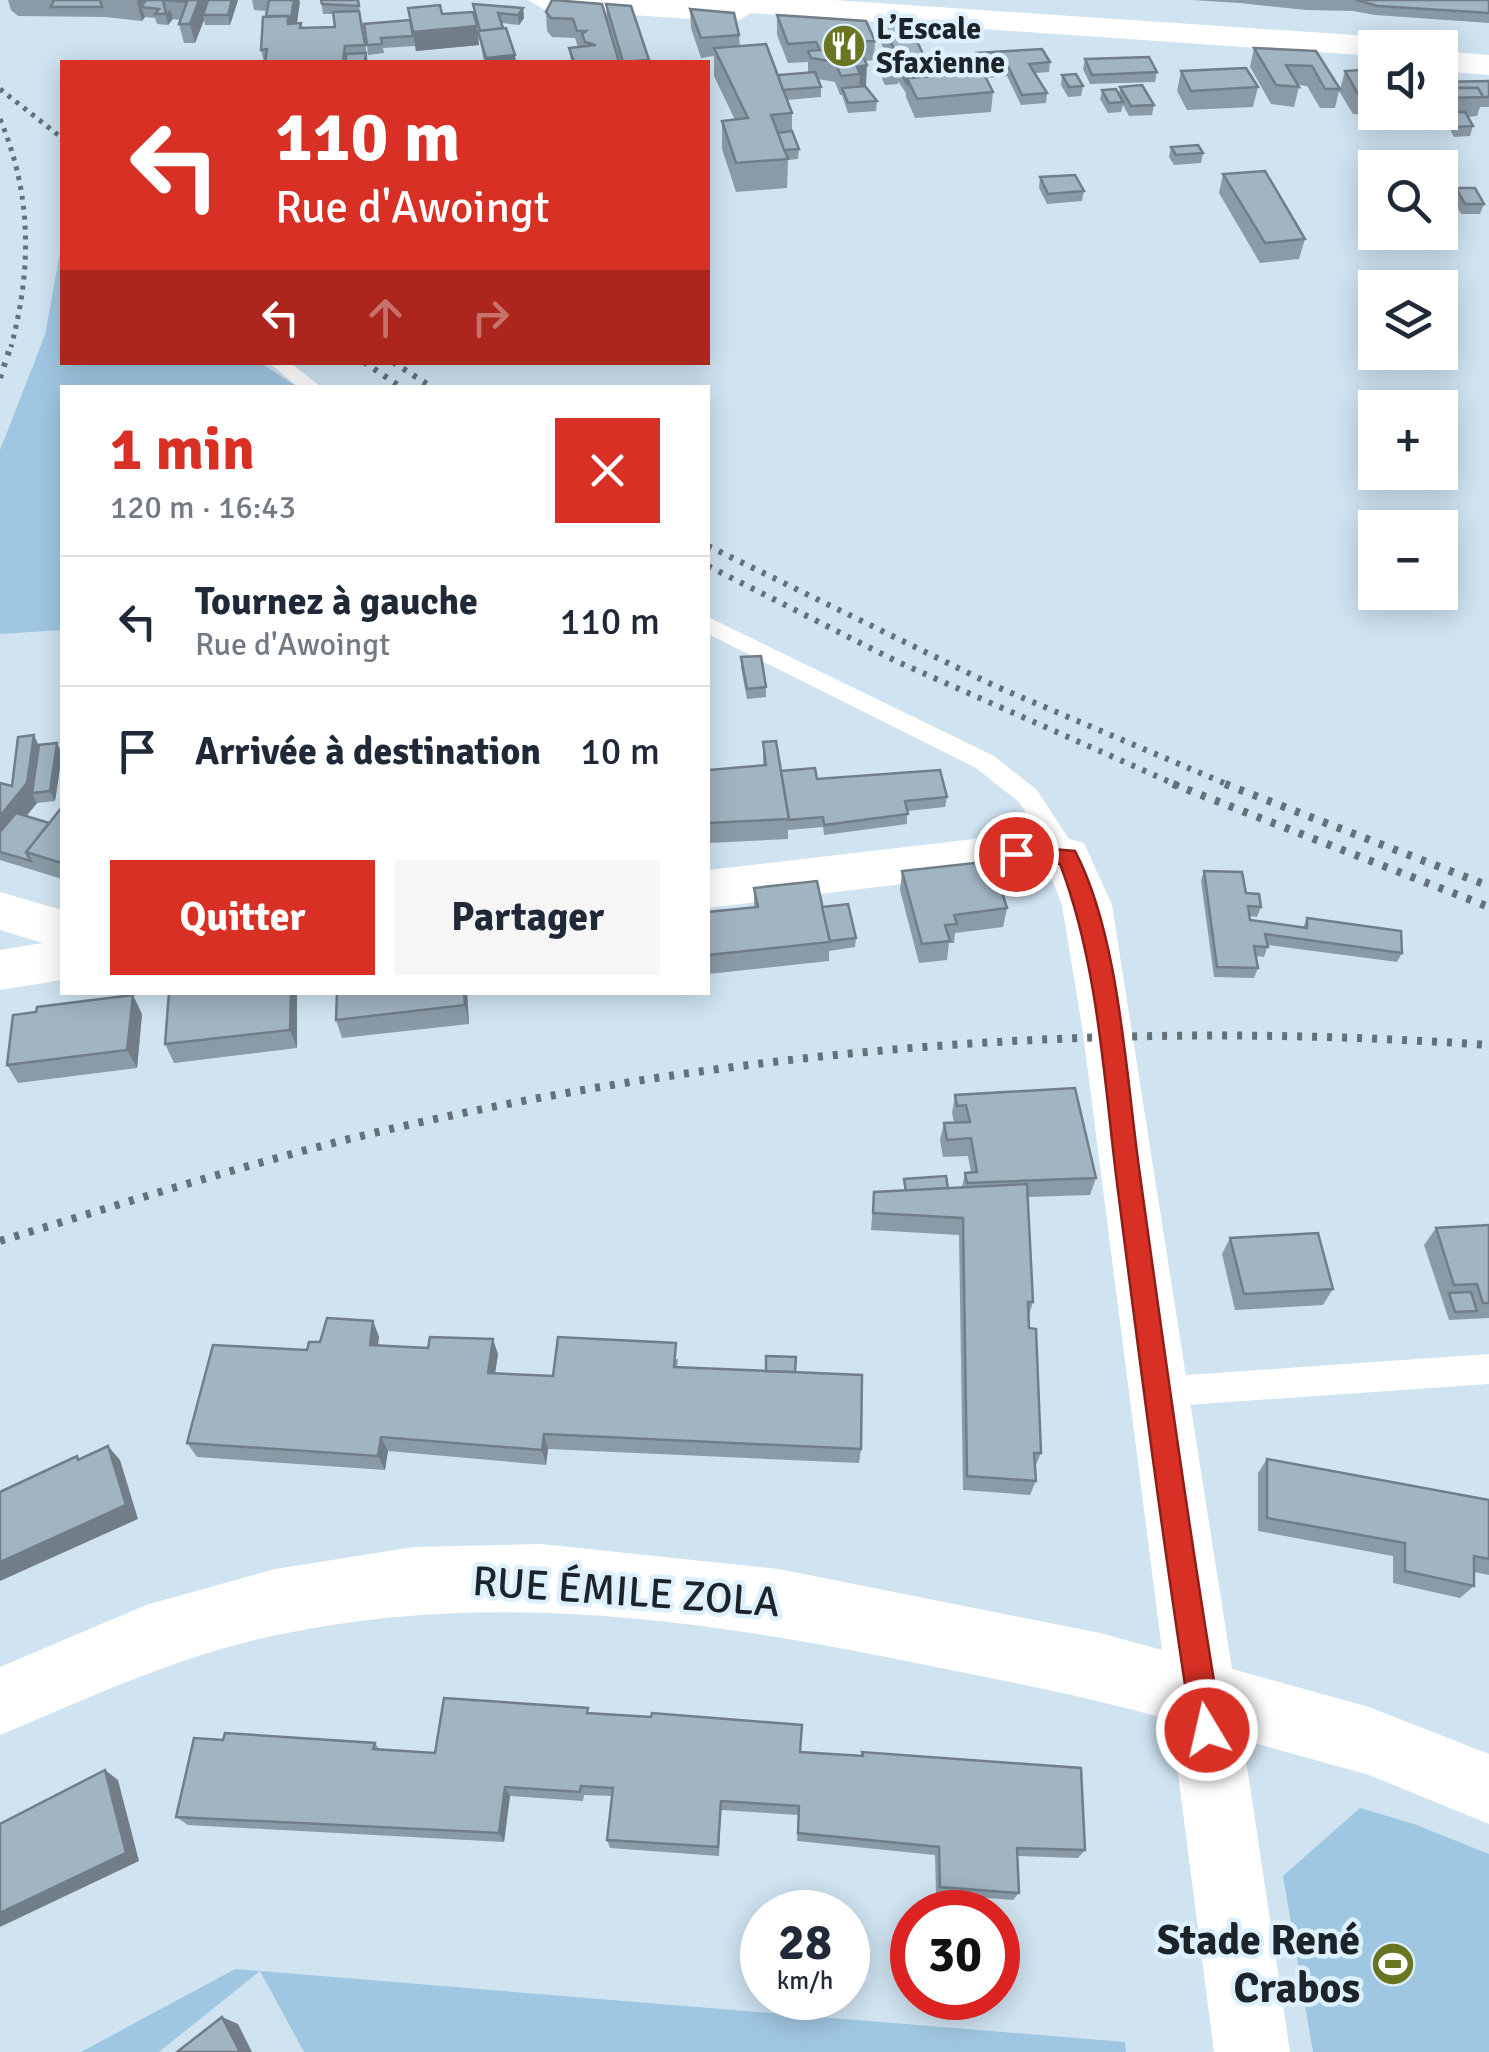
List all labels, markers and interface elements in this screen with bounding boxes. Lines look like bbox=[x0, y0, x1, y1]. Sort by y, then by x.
place label: L’Escale Sfaxienne bbox=[876, 11, 1005, 82]
restaurant icon: L’Escale Sfaxienne bbox=[821, 23, 867, 69]
map controls bbox=[1358, 30, 1458, 610]
button: sound bbox=[1358, 30, 1458, 130]
text: 110 m bbox=[275, 94, 460, 180]
icon: left bbox=[110, 100, 240, 230]
button: search bbox=[1358, 150, 1458, 250]
text: Rue d'Awoingt bbox=[275, 180, 550, 235]
button: layers bbox=[1358, 270, 1458, 370]
icon: left bbox=[253, 290, 308, 345]
icon: ahead bbox=[358, 290, 413, 345]
icon: right bbox=[463, 290, 518, 345]
button: + bbox=[1358, 390, 1458, 490]
text: 1 min bbox=[110, 413, 255, 487]
button: close bbox=[555, 418, 660, 523]
text: 120 m · 16:43 bbox=[110, 488, 296, 527]
button: − bbox=[1358, 510, 1458, 610]
text: Tournez à gauche bbox=[195, 578, 478, 625]
icon: left bbox=[110, 594, 165, 649]
text: 110 m bbox=[560, 598, 660, 645]
text: Rue d'Awoingt bbox=[195, 625, 390, 664]
icon: arrive bbox=[110, 724, 165, 779]
text: Arrivée à destination bbox=[195, 728, 541, 775]
text: 10 m bbox=[580, 728, 660, 775]
pin bbox=[974, 812, 1059, 897]
icon: arrive bbox=[989, 827, 1044, 882]
button: Quitter bbox=[110, 860, 375, 975]
button: Partager bbox=[395, 860, 660, 975]
street label: RUE ÉMILE ZOLA bbox=[471, 1556, 781, 1628]
position arrow bbox=[1155, 1678, 1259, 1782]
speed limit sign: 30 bbox=[890, 1890, 1020, 2020]
text: 28 bbox=[778, 1912, 832, 1974]
place label: Stade René Crabos bbox=[1157, 1915, 1360, 2014]
sports icon: Stade René Crabos bbox=[1370, 1941, 1416, 1987]
text: km/h bbox=[777, 1965, 833, 1996]

